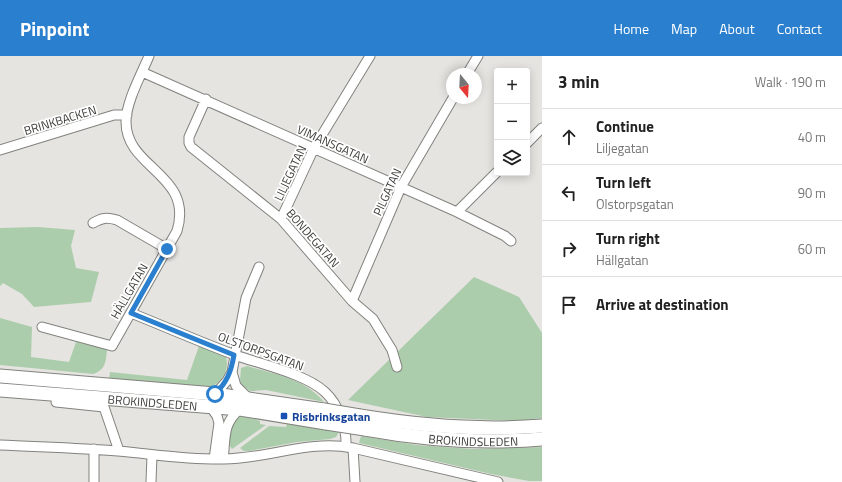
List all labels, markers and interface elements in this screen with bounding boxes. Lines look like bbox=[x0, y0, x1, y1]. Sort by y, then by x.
text: Pinpoint bbox=[20, 14, 89, 43]
text: Home bbox=[614, 18, 649, 39]
text: Map bbox=[671, 18, 697, 39]
text: About bbox=[719, 18, 755, 39]
text: Contact bbox=[777, 18, 822, 39]
north arrow bbox=[446, 68, 482, 104]
map controls bbox=[494, 68, 530, 176]
button: + bbox=[494, 68, 530, 104]
text: 3 min bbox=[558, 69, 599, 95]
text: Walk · 190 m bbox=[755, 72, 826, 92]
street label: BRINKBACKEN bbox=[21, 100, 99, 140]
button: − bbox=[494, 104, 530, 140]
text: Continue bbox=[596, 115, 654, 138]
street label: VIMANSGATAN bbox=[294, 120, 372, 168]
icon: ahead bbox=[558, 126, 580, 148]
text: 40 m bbox=[798, 127, 826, 147]
text: Liljegatan bbox=[596, 138, 649, 158]
button: layers bbox=[494, 140, 530, 176]
street label: LILJEGATAN bbox=[269, 142, 311, 204]
street label: PILGATAN bbox=[368, 165, 406, 219]
text: Turn left bbox=[596, 171, 651, 194]
icon: left bbox=[558, 182, 580, 204]
text: 90 m bbox=[798, 183, 826, 203]
text: Olstorpsgatan bbox=[596, 194, 674, 214]
street label: BONDEGATAN bbox=[282, 204, 344, 272]
text: Turn right bbox=[596, 227, 660, 250]
icon: right bbox=[558, 238, 580, 260]
text: 60 m bbox=[798, 239, 826, 259]
route end bbox=[158, 240, 176, 258]
text: Hällgatan bbox=[596, 250, 649, 270]
street label: HÄLLGATAN bbox=[105, 260, 153, 322]
text: Arrive at destination bbox=[596, 293, 729, 316]
icon: arrive bbox=[558, 294, 580, 316]
street label: OLSTORPSGATAN bbox=[215, 327, 307, 375]
route start bbox=[206, 385, 224, 403]
street label: BROKINDSLEDEN bbox=[107, 389, 198, 415]
place label: Risbrinksgatan bbox=[292, 407, 370, 426]
marker: Risbrinksgatan bbox=[279, 411, 289, 421]
street label: BROKINDSLEDEN bbox=[428, 429, 518, 451]

